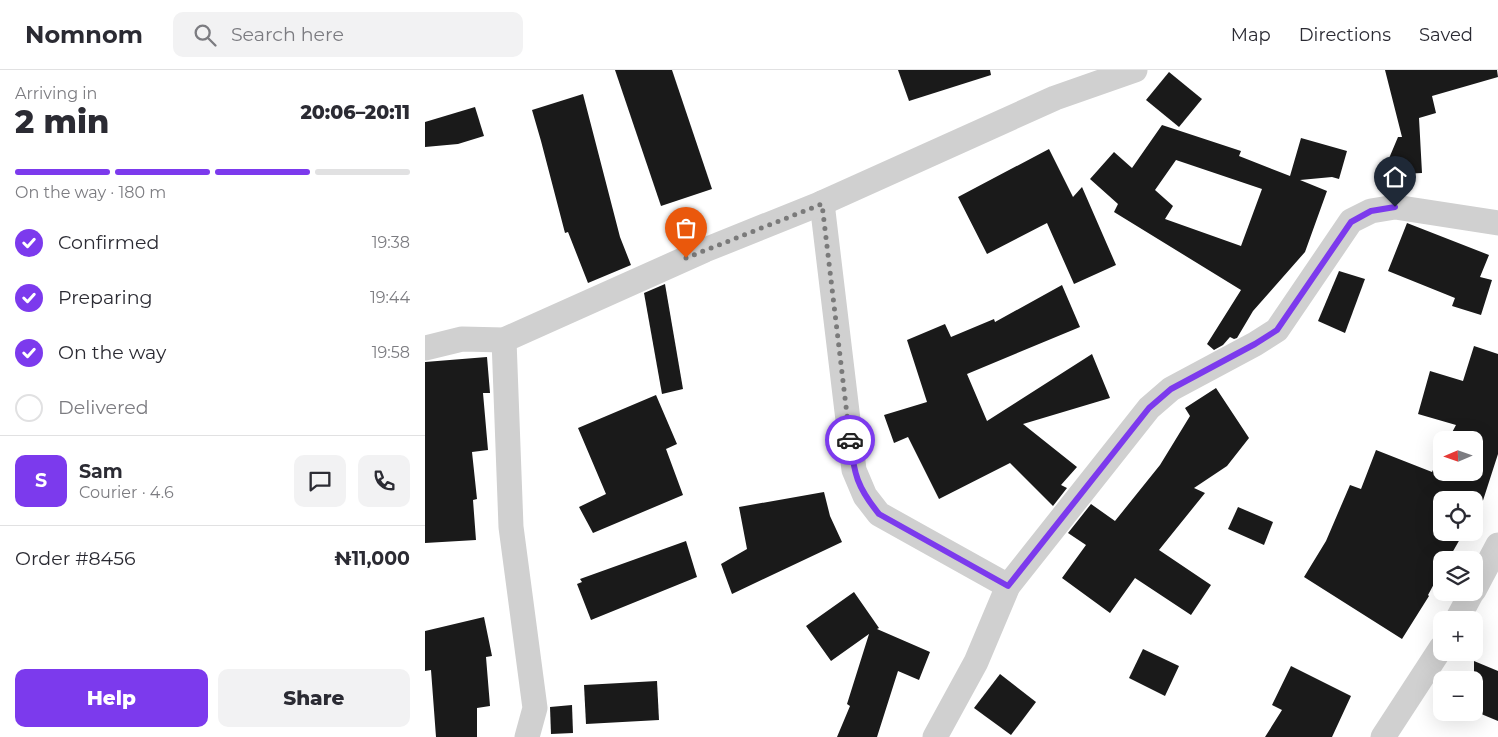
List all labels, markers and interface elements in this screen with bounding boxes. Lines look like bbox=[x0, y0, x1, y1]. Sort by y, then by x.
search box bbox=[173, 12, 523, 57]
text: Nomnom bbox=[25, 20, 143, 49]
icon: search bbox=[191, 21, 219, 49]
text: Search here bbox=[231, 23, 344, 46]
text: Map bbox=[1231, 24, 1271, 46]
text: Directions bbox=[1299, 24, 1391, 46]
text: Saved bbox=[1419, 24, 1473, 46]
text: Arriving in bbox=[15, 84, 97, 103]
text: 20:06–20:11 bbox=[300, 101, 410, 124]
text: 2 min bbox=[15, 102, 109, 141]
pin bbox=[1374, 156, 1416, 207]
icon: home bbox=[1381, 163, 1409, 191]
text: On the way · 180 m bbox=[15, 183, 166, 202]
pin bbox=[665, 207, 707, 258]
icon: bag bbox=[672, 214, 700, 242]
icon: check bbox=[15, 229, 43, 257]
text: Confirmed bbox=[58, 231, 159, 254]
text: 19:38 bbox=[372, 233, 410, 252]
icon: check bbox=[15, 284, 43, 312]
text: Preparing bbox=[58, 286, 153, 309]
text: 19:44 bbox=[370, 288, 410, 307]
icon: check bbox=[15, 339, 43, 367]
text: On the way bbox=[58, 341, 166, 364]
text: 19:58 bbox=[372, 343, 410, 362]
text: Delivered bbox=[58, 396, 149, 419]
courier bbox=[825, 415, 875, 465]
icon: car bbox=[836, 426, 864, 454]
north arrow bbox=[1433, 431, 1483, 481]
map controls bbox=[1433, 431, 1483, 721]
button: chat bbox=[294, 455, 346, 507]
button: phone bbox=[358, 455, 410, 507]
text: Sam bbox=[79, 460, 123, 483]
text: S bbox=[35, 469, 47, 492]
text: Courier · 4.6 bbox=[79, 483, 174, 502]
button: locate bbox=[1433, 491, 1483, 541]
text: Order #8456 bbox=[15, 547, 135, 570]
text: ₦11,000 bbox=[335, 547, 410, 570]
button: layers bbox=[1433, 551, 1483, 601]
button: + bbox=[1433, 611, 1483, 661]
button: Help bbox=[15, 669, 208, 727]
button: Share bbox=[218, 669, 410, 727]
button: − bbox=[1433, 671, 1483, 721]

